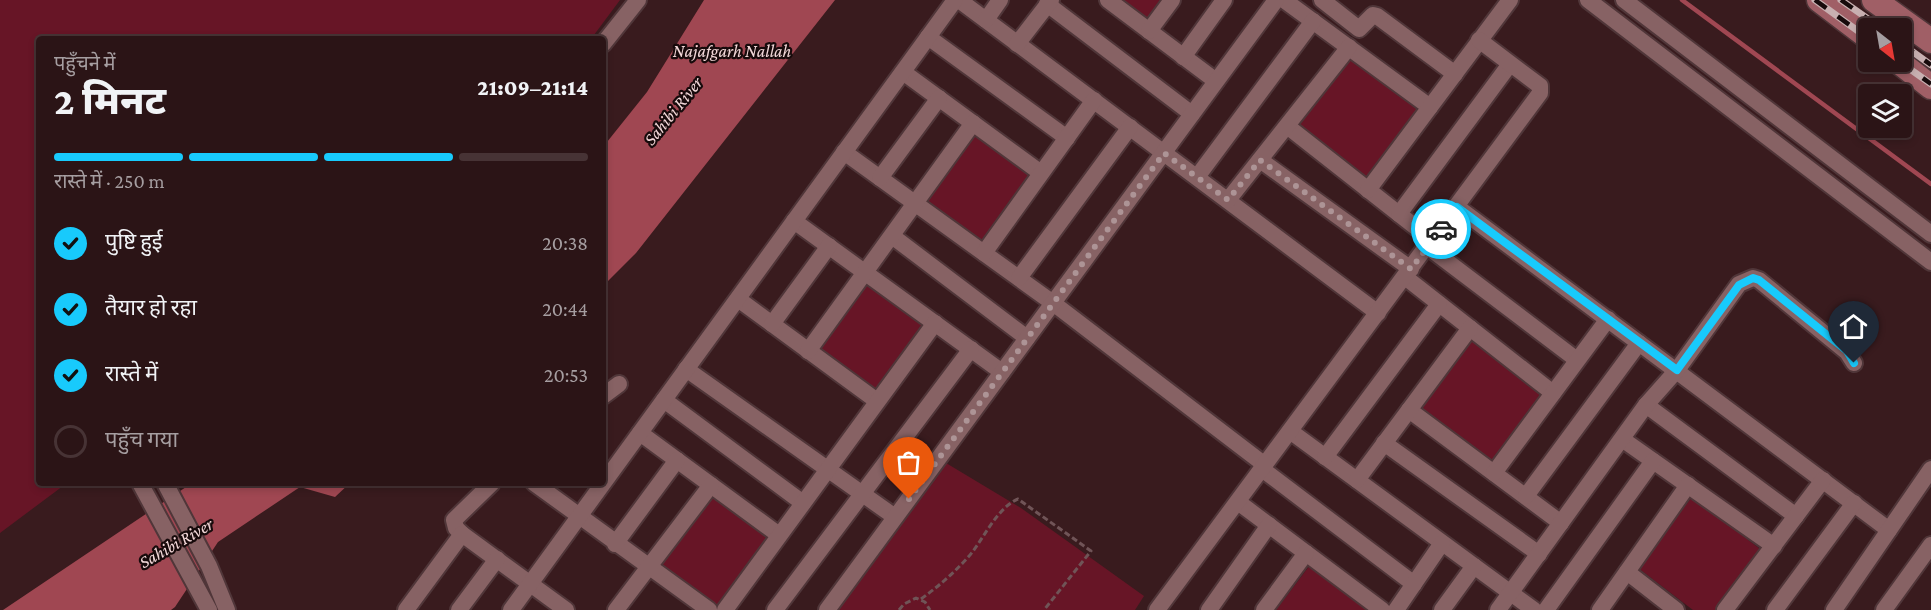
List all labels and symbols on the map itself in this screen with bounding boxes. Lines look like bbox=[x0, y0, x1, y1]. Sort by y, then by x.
north arrow bbox=[1858, 18, 1912, 72]
water label: Najafgarh Nallah bbox=[673, 41, 792, 62]
water label: Sahibi River bbox=[639, 72, 707, 149]
courier bbox=[1411, 199, 1471, 259]
pin bbox=[1828, 301, 1879, 363]
pin bbox=[883, 437, 934, 499]
water label: Sahibi River bbox=[136, 513, 217, 572]

